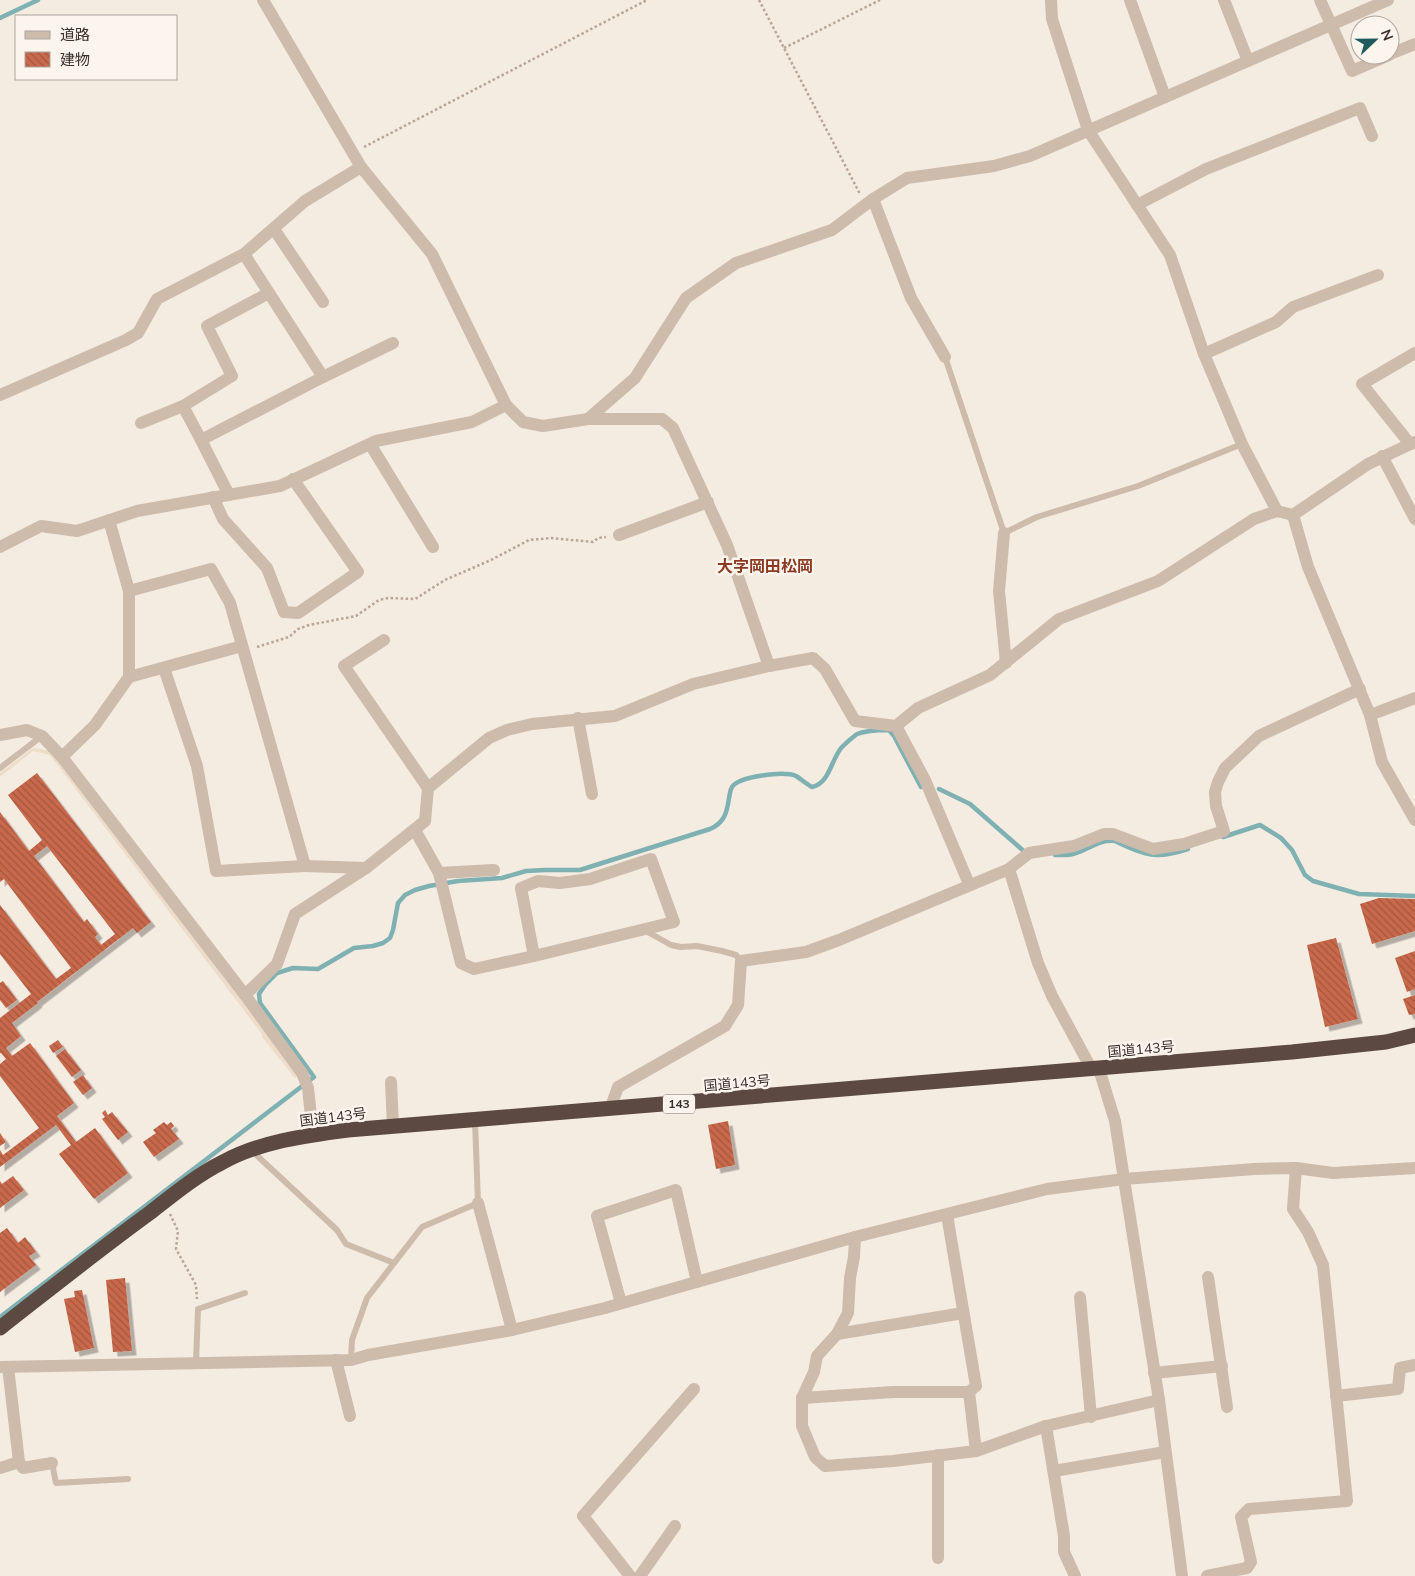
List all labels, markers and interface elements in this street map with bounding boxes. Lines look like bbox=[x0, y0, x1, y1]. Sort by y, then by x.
legend bbox=[15, 15, 178, 80]
north arrow bbox=[1350, 15, 1400, 65]
text: 道路 bbox=[60, 25, 90, 44]
text: N bbox=[1377, 27, 1397, 43]
text: 建物 bbox=[60, 50, 90, 69]
district label: 大字岡田松岡 bbox=[717, 556, 813, 576]
street label: 国道143号 bbox=[1107, 1037, 1175, 1061]
street label: 国道143号 bbox=[703, 1071, 771, 1095]
road number: 143 bbox=[663, 1094, 695, 1114]
street label: 国道143号 bbox=[299, 1104, 367, 1130]

